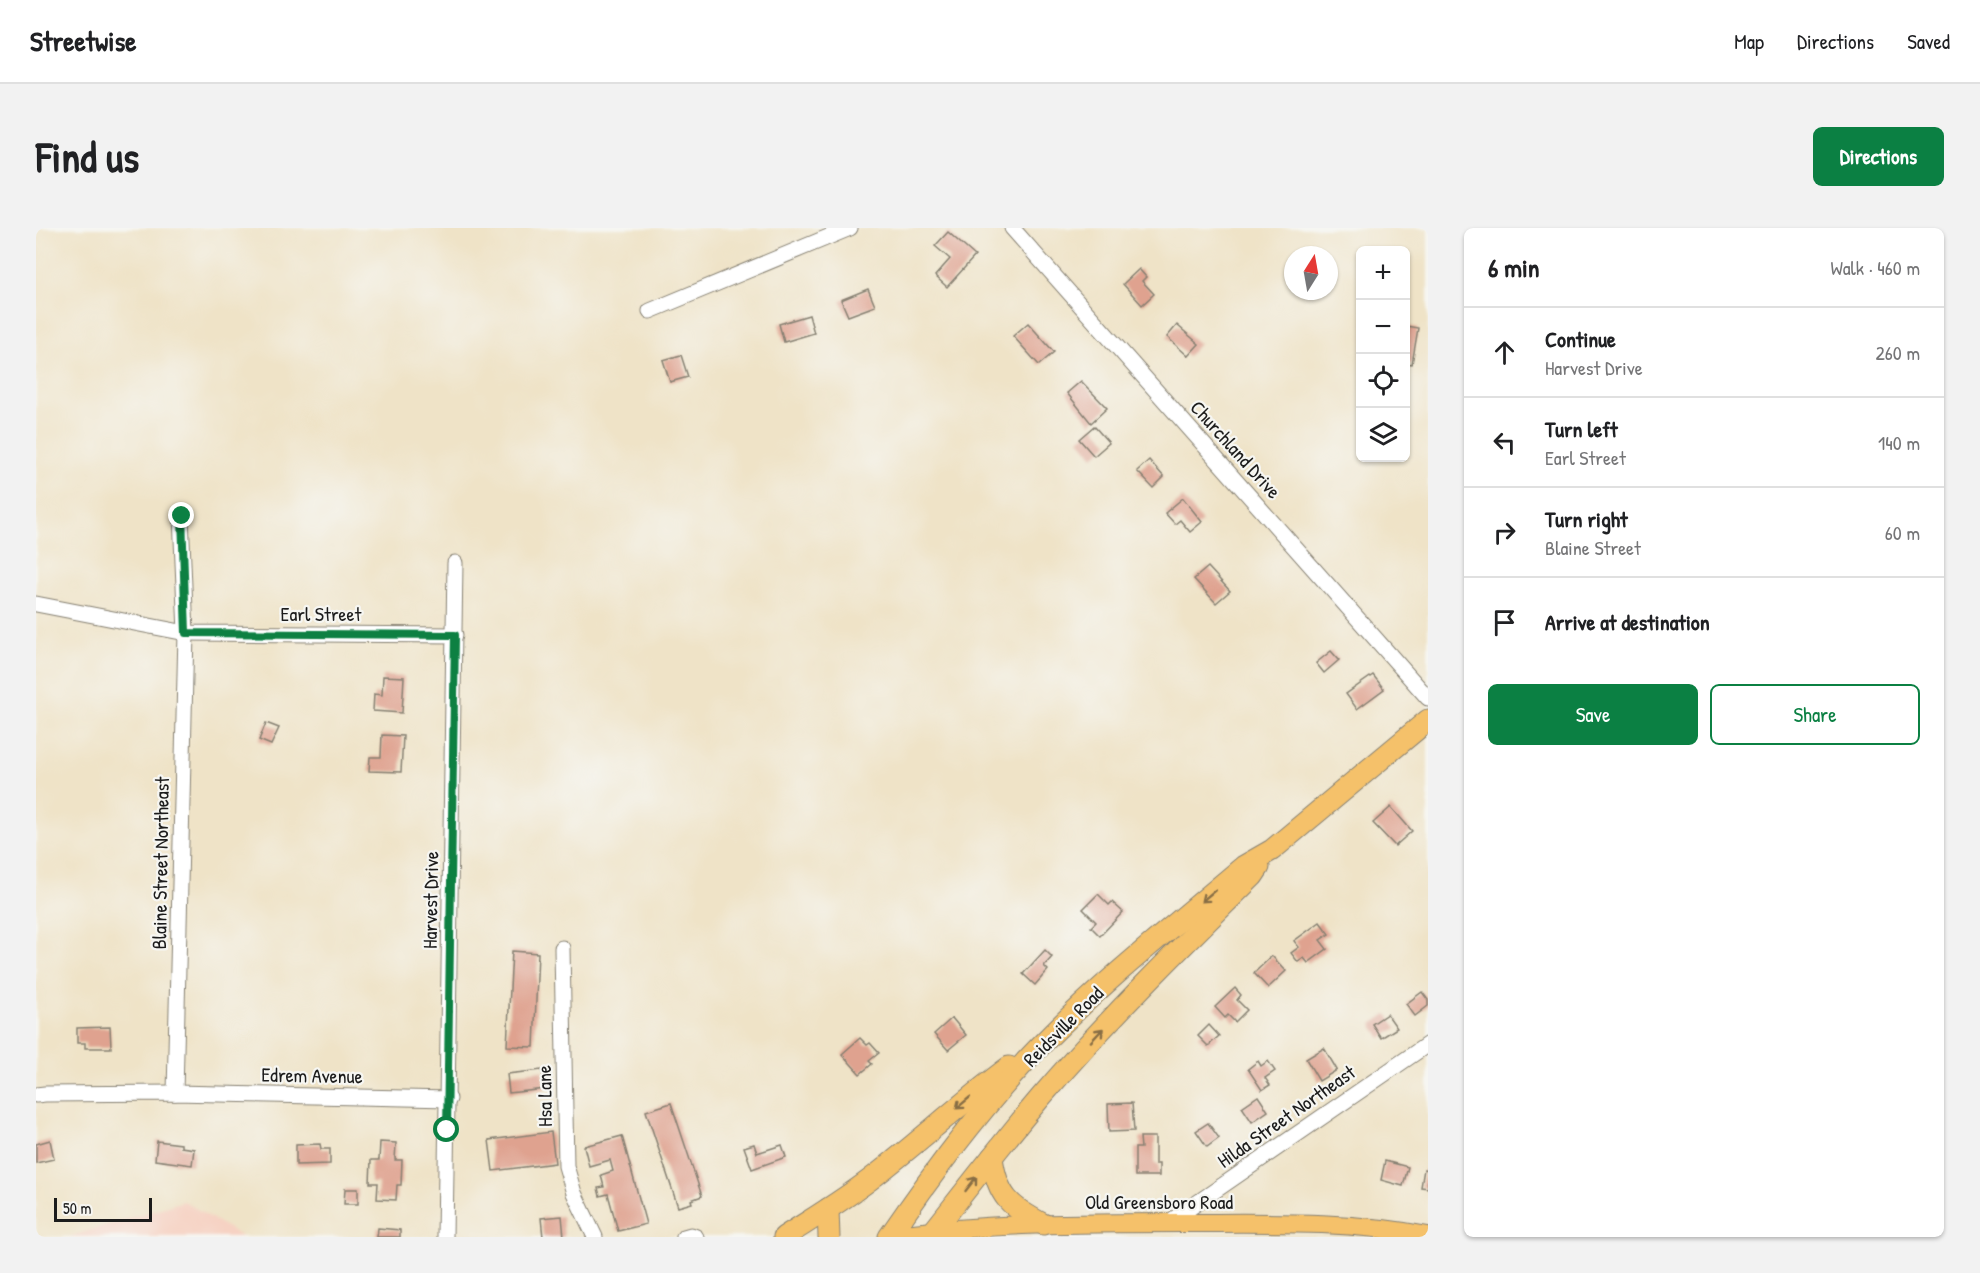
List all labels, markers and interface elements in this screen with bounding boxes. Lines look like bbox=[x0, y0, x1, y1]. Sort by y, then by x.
text: Streetwise bbox=[30, 22, 136, 60]
text: Map bbox=[1734, 27, 1764, 56]
text: Directions bbox=[1797, 27, 1874, 56]
text: Saved bbox=[1907, 27, 1950, 56]
button: Directions bbox=[1813, 127, 1944, 186]
text: Find us bbox=[36, 128, 139, 185]
north arrow bbox=[1284, 246, 1338, 300]
map controls bbox=[1356, 246, 1410, 462]
button: + bbox=[1356, 246, 1410, 300]
text: 6 min bbox=[1488, 250, 1540, 285]
text: Walk · 460 m bbox=[1830, 254, 1920, 281]
button: − bbox=[1356, 300, 1410, 354]
text: Continue bbox=[1545, 324, 1616, 354]
icon: ahead bbox=[1488, 336, 1521, 369]
text: 260 m bbox=[1876, 339, 1920, 366]
button: locate bbox=[1356, 354, 1410, 408]
text: Harvest Drive bbox=[1545, 354, 1643, 381]
street label: Churchland Drive bbox=[1185, 394, 1287, 504]
button: layers bbox=[1356, 408, 1410, 462]
text: Turn left bbox=[1545, 414, 1618, 444]
icon: left bbox=[1488, 426, 1521, 459]
text: 140 m bbox=[1878, 429, 1920, 456]
text: Earl Street bbox=[1545, 444, 1626, 471]
route end bbox=[168, 502, 194, 528]
text: Turn right bbox=[1545, 504, 1628, 534]
icon: right bbox=[1488, 516, 1521, 549]
text: 60 m bbox=[1885, 519, 1920, 546]
text: Blaine Street bbox=[1545, 534, 1641, 561]
street label: Earl Street bbox=[281, 600, 363, 627]
icon: arrive bbox=[1488, 606, 1521, 639]
text: Arrive at destination bbox=[1545, 607, 1710, 637]
button: Save bbox=[1488, 684, 1698, 745]
button: Share bbox=[1710, 684, 1920, 745]
street label: Blaine Street Northeast bbox=[145, 775, 175, 950]
street label: Harvest Drive bbox=[416, 851, 444, 949]
one-way arrow bbox=[1201, 889, 1216, 903]
street label: Reidsville Road bbox=[1017, 980, 1109, 1072]
one-way arrow bbox=[1090, 1028, 1104, 1043]
street label: Hilda Street Northeast bbox=[1212, 1058, 1361, 1174]
street label: Edrem Avenue bbox=[261, 1061, 363, 1089]
street label: Hsa Lane bbox=[530, 1065, 558, 1127]
one-way arrow bbox=[955, 1096, 971, 1109]
route start bbox=[433, 1116, 459, 1142]
one-way arrow bbox=[965, 1176, 978, 1192]
street label: Old Greensboro Road bbox=[1085, 1188, 1233, 1215]
scale bar bbox=[54, 1195, 152, 1222]
text: 50 m bbox=[63, 1197, 92, 1219]

